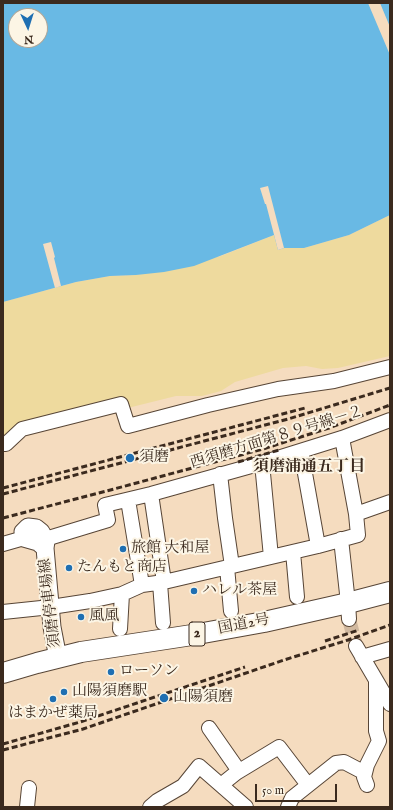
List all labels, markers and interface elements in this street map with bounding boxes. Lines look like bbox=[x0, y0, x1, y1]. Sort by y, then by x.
north arrow bbox=[8, 8, 48, 48]
text: N bbox=[24, 32, 34, 46]
street label: 西須磨方面第８９号線－２ bbox=[188, 403, 366, 473]
place label: 須磨 bbox=[139, 449, 169, 467]
marker: 須磨 bbox=[124, 452, 136, 464]
district label: 須磨浦通五丁目 bbox=[253, 458, 365, 478]
place label: 旅館 大和屋 bbox=[131, 540, 209, 558]
marker: 旅館 大和屋 bbox=[118, 544, 128, 554]
street label: 須磨停車場線 bbox=[37, 557, 65, 649]
place label: たんもと商店 bbox=[77, 559, 167, 577]
marker: たんもと商店 bbox=[64, 563, 74, 573]
place label: ハレル茶屋 bbox=[202, 582, 277, 600]
marker: ハレル茶屋 bbox=[189, 586, 199, 596]
place label: 風風 bbox=[89, 608, 119, 626]
street label: 国道2号 bbox=[217, 611, 271, 639]
marker: 風風 bbox=[76, 612, 86, 622]
road number: 2 bbox=[189, 622, 205, 646]
place label: ローソン bbox=[119, 663, 179, 681]
marker: ローソン bbox=[106, 667, 116, 677]
place label: 山陽須磨駅 bbox=[72, 683, 147, 701]
marker: 山陽須磨駅 bbox=[59, 687, 69, 697]
place label: 山陽須磨 bbox=[173, 689, 233, 707]
marker: 山陽須磨 bbox=[158, 692, 170, 704]
marker: はまかぜ薬局 bbox=[48, 694, 58, 704]
place label: はまかぜ薬局 bbox=[8, 705, 98, 723]
scale bar bbox=[257, 776, 339, 802]
text: 50 m bbox=[262, 783, 284, 798]

